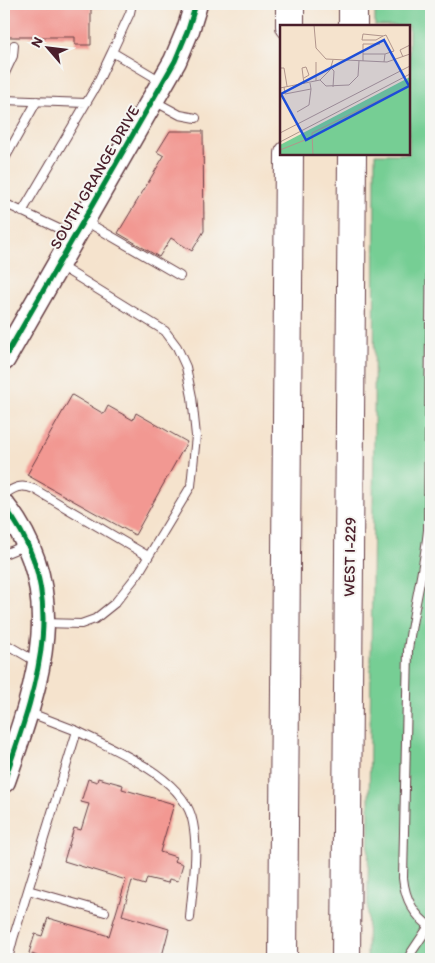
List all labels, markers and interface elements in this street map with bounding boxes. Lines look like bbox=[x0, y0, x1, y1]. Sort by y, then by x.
north arrow bbox=[22, 22, 72, 72]
inset map bbox=[280, 25, 410, 155]
text: N bbox=[27, 34, 47, 50]
street label: SOUTH GRANGE DRIVE bbox=[46, 102, 143, 252]
street label: WEST I-229 bbox=[339, 517, 360, 597]

